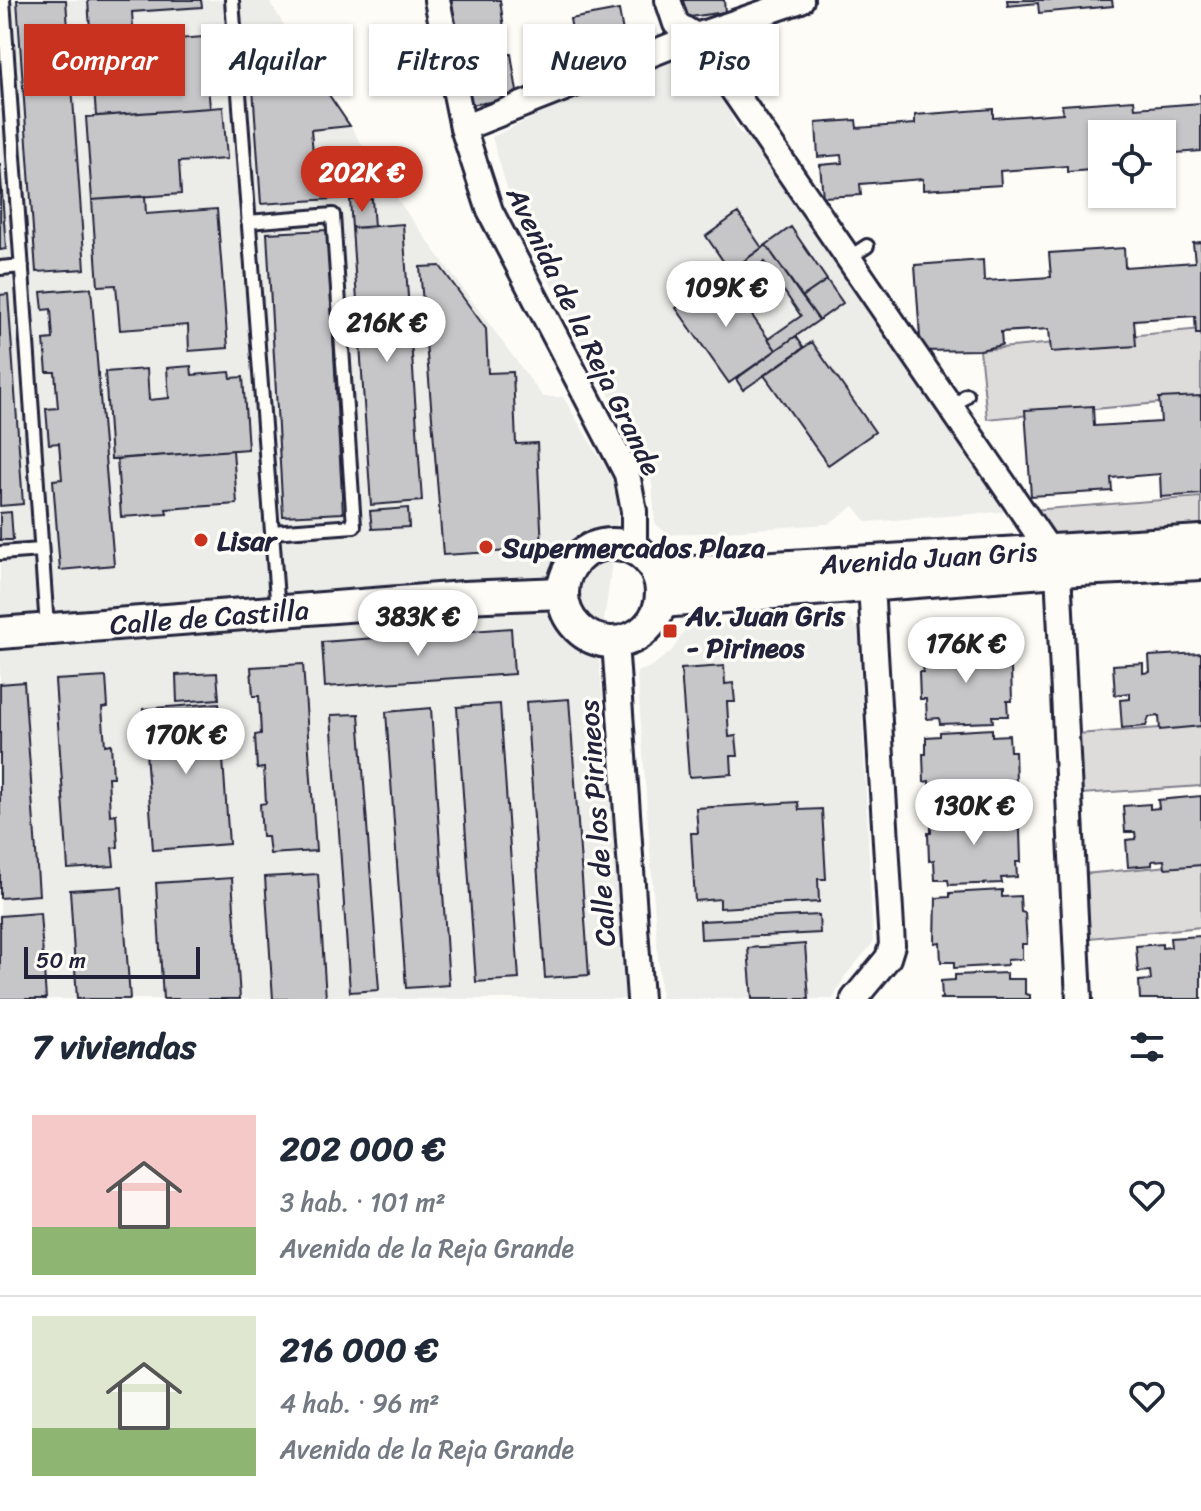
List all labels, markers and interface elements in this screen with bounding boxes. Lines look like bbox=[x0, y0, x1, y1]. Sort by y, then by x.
chip: Comprar bbox=[24, 24, 185, 96]
chip: Alquilar bbox=[201, 24, 353, 96]
chip: Filtros bbox=[369, 24, 507, 96]
chip: Nuevo bbox=[523, 24, 655, 96]
chip: Piso bbox=[671, 24, 779, 96]
map controls bbox=[1088, 120, 1176, 208]
button: locate bbox=[1088, 120, 1176, 208]
pin: 202K € bbox=[297, 146, 427, 214]
text: 202K € bbox=[319, 149, 405, 195]
street label: Avenida de la Reja Grande bbox=[492, 177, 675, 484]
pin: 109K € bbox=[661, 261, 791, 329]
text: 109K € bbox=[684, 264, 768, 310]
pin: 216K € bbox=[322, 296, 452, 364]
text: 216K € bbox=[347, 299, 427, 345]
place label: Lisar bbox=[217, 516, 279, 565]
place label: Supermercados Plaza bbox=[501, 523, 765, 572]
street label: Avenida Juan Gris bbox=[817, 526, 1039, 589]
marker: Lisar bbox=[192, 531, 210, 549]
marker: Supermercados Plaza bbox=[477, 538, 495, 556]
street label: Calle de Castilla bbox=[108, 585, 311, 649]
pin: 383K € bbox=[353, 590, 483, 658]
place label: Av. Juan Gris - Pirineos bbox=[685, 591, 846, 672]
text: 383K € bbox=[376, 593, 460, 639]
pin: 176K € bbox=[901, 617, 1031, 685]
text: 176K € bbox=[926, 620, 1006, 666]
marker: Av. Juan Gris - Pirineos bbox=[661, 622, 679, 640]
street label: Calle de los Pirineos bbox=[564, 698, 630, 948]
pin: 170K € bbox=[121, 708, 251, 776]
text: 170K € bbox=[145, 711, 227, 757]
pin: 130K € bbox=[909, 779, 1039, 847]
text: 130K € bbox=[933, 782, 1015, 828]
text: 50 m bbox=[36, 941, 86, 980]
scale bar bbox=[24, 943, 200, 979]
text: 7 viviendas bbox=[32, 1017, 196, 1077]
icon: filters bbox=[1125, 1025, 1169, 1069]
text: 202 000 € bbox=[280, 1119, 445, 1179]
icon: home bbox=[96, 1147, 192, 1243]
icon: heart bbox=[1125, 1173, 1169, 1217]
text: 3 hab. · 101 m² bbox=[280, 1179, 446, 1225]
text: Avenida de la Reja Grande bbox=[280, 1225, 574, 1271]
text: 216 000 € bbox=[280, 1320, 438, 1380]
icon: home bbox=[96, 1348, 192, 1444]
icon: heart bbox=[1125, 1374, 1169, 1418]
text: 4 hab. · 96 m² bbox=[280, 1380, 440, 1426]
text: Avenida de la Reja Grande bbox=[280, 1426, 574, 1472]

